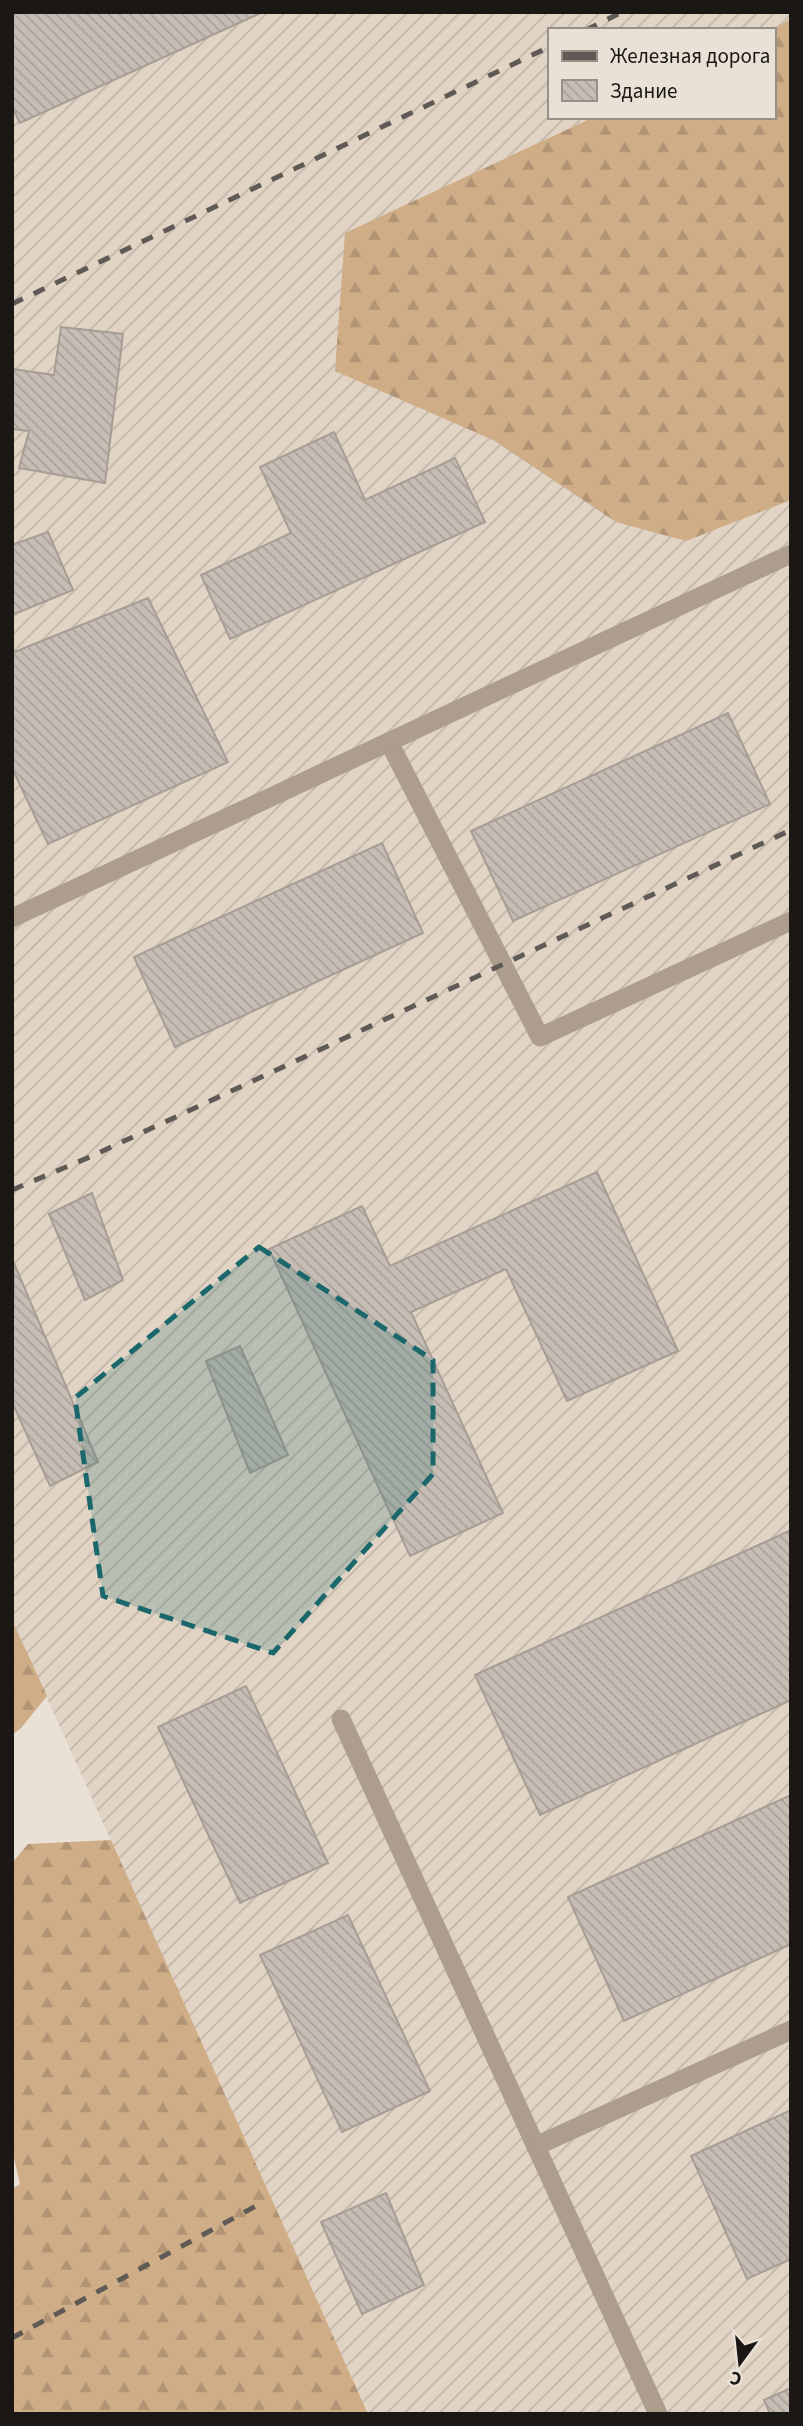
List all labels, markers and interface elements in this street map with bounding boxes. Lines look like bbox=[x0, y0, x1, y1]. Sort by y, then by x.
legend bbox=[548, 28, 775, 119]
text: Железная дорога bbox=[610, 41, 770, 71]
text: Здание bbox=[610, 76, 678, 106]
north arrow bbox=[705, 2328, 775, 2398]
text: С bbox=[727, 2364, 745, 2392]

